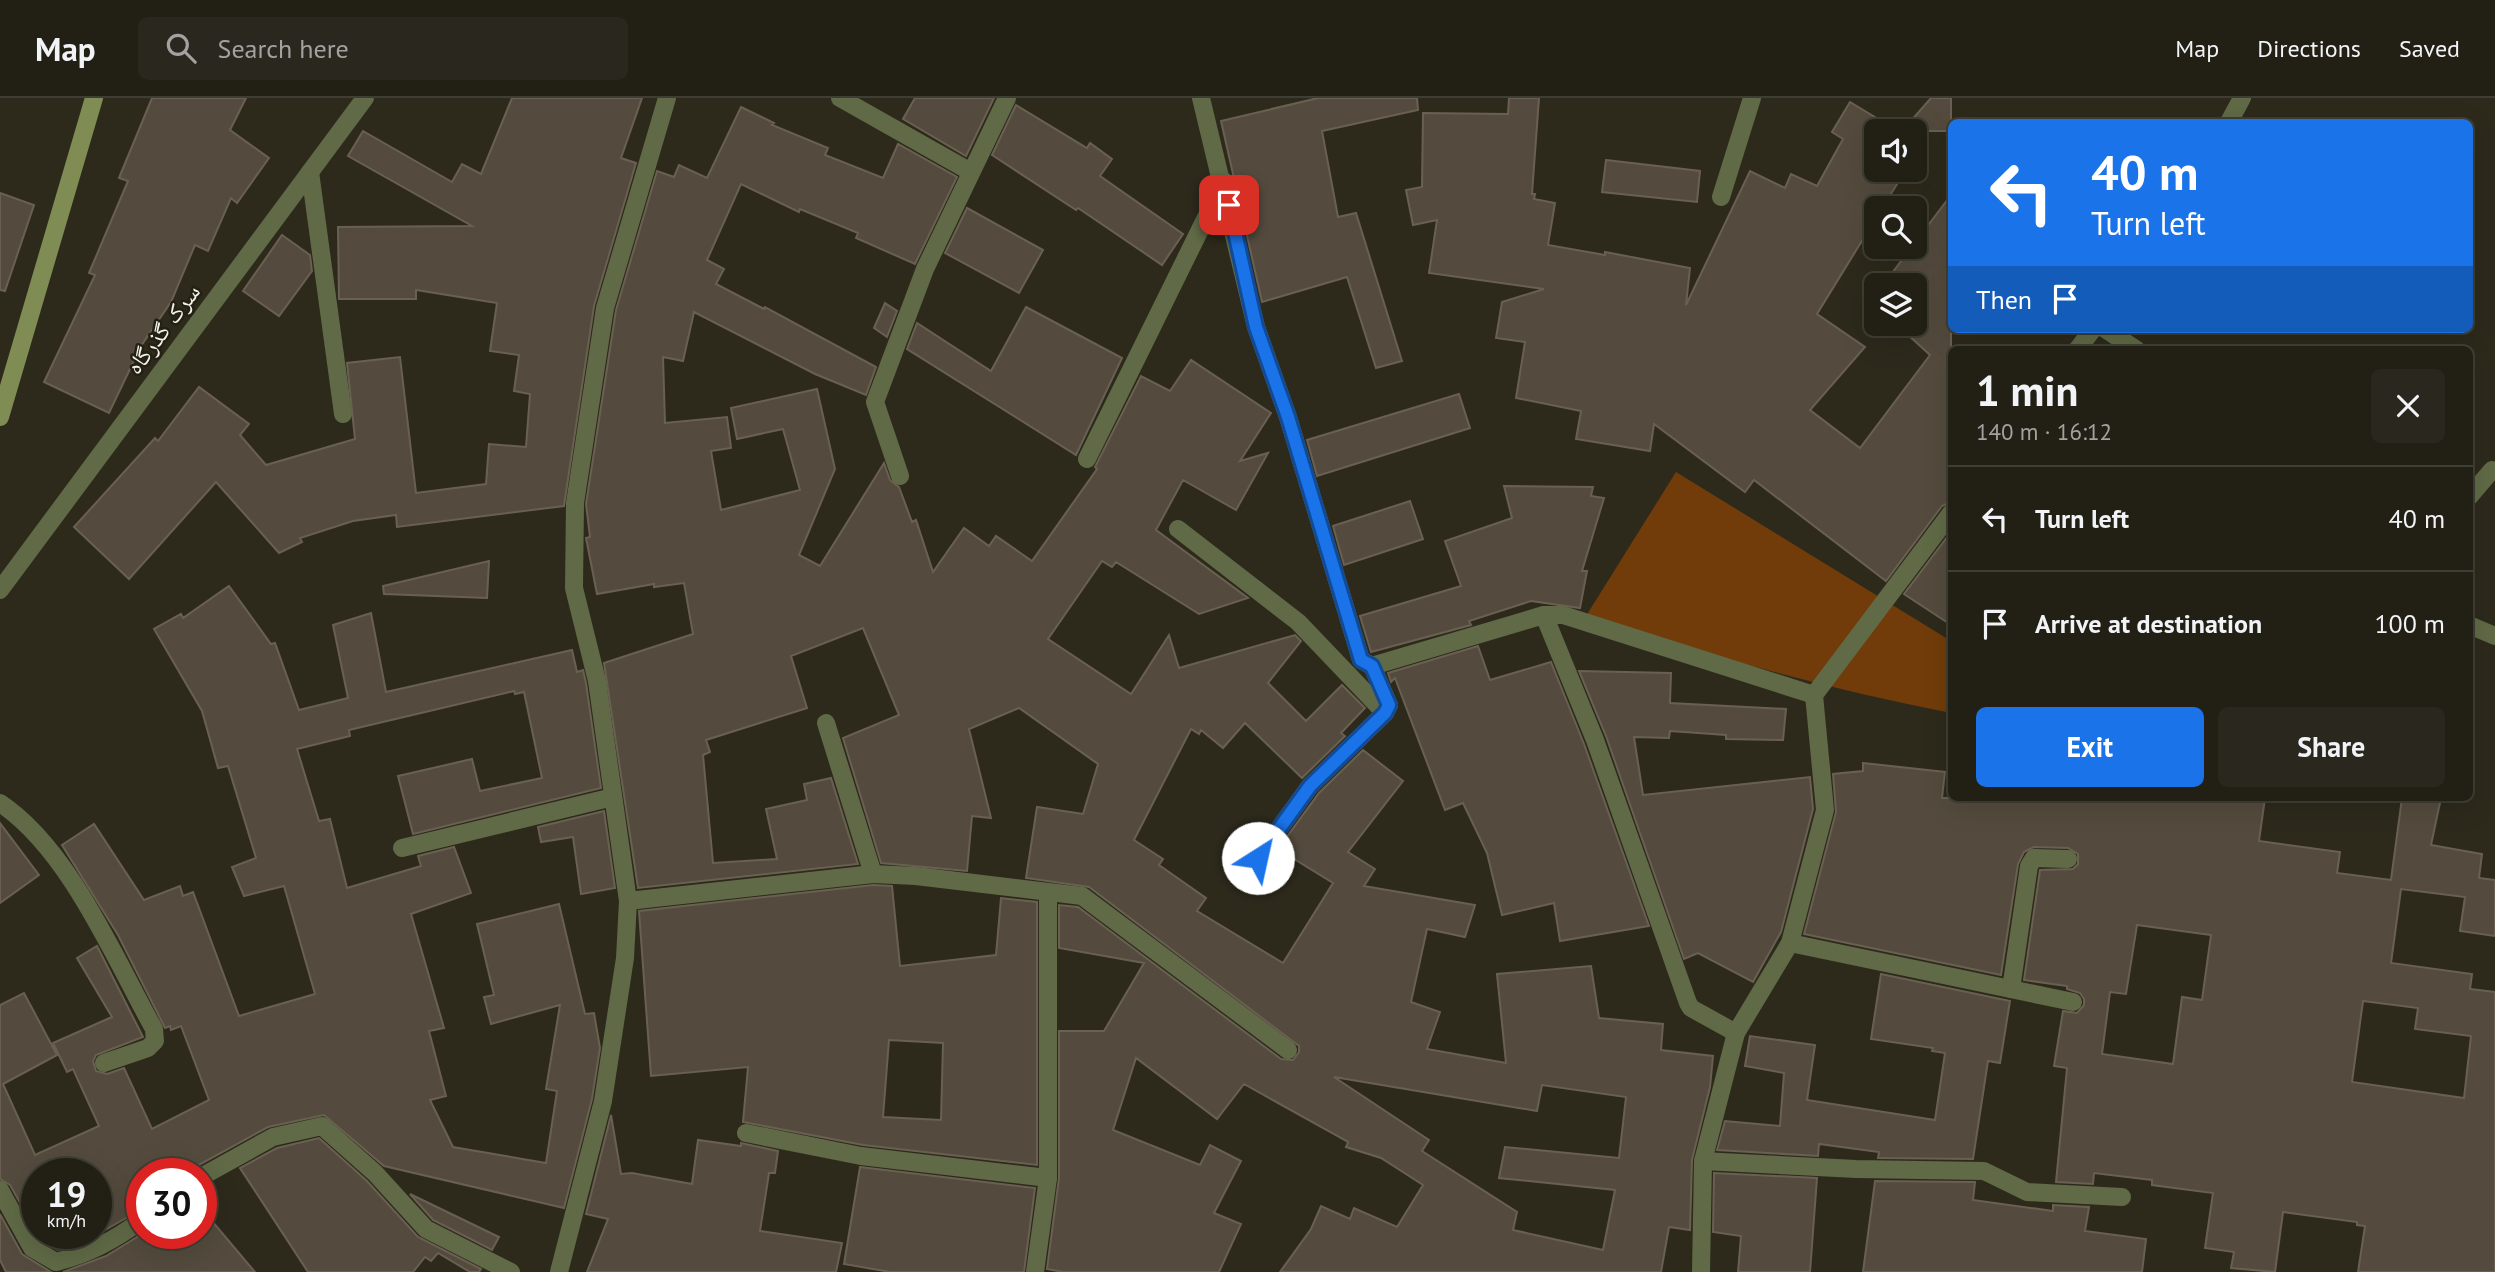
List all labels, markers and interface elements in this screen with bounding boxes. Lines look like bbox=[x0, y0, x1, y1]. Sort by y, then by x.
search box bbox=[138, 17, 628, 80]
text: Map bbox=[35, 27, 96, 70]
icon: search bbox=[162, 29, 200, 67]
text: Search here bbox=[218, 32, 349, 65]
text: Map bbox=[2175, 33, 2219, 64]
text: Directions bbox=[2257, 33, 2361, 64]
text: Saved bbox=[2399, 33, 2460, 64]
map controls bbox=[1864, 119, 1927, 336]
button: sound bbox=[1864, 119, 1927, 182]
text: 40 m bbox=[2091, 140, 2198, 204]
icon: left bbox=[1976, 147, 2067, 238]
pin bbox=[1199, 175, 1259, 235]
icon: arrive bbox=[1210, 186, 1248, 224]
button: search bbox=[1864, 196, 1927, 259]
text: Turn left bbox=[2091, 202, 2206, 244]
button: layers bbox=[1864, 273, 1927, 336]
street label: سرک گذرگاه bbox=[118, 277, 207, 380]
icon: arrive bbox=[2046, 280, 2084, 318]
text: Then bbox=[1976, 283, 2032, 316]
text: 1 min bbox=[1976, 363, 2078, 418]
button: close bbox=[2371, 369, 2445, 443]
text: 140 m · 16:12 bbox=[1976, 417, 2112, 446]
icon: left bbox=[1976, 500, 2014, 538]
text: Turn left bbox=[2035, 502, 2129, 535]
text: 40 m bbox=[2389, 502, 2445, 535]
icon: arrive bbox=[1976, 605, 2014, 643]
text: Arrive at destination bbox=[2035, 607, 2262, 640]
text: 100 m bbox=[2374, 607, 2445, 640]
button: Exit bbox=[1976, 707, 2204, 787]
button: Share bbox=[2218, 707, 2445, 787]
position arrow bbox=[1221, 821, 1295, 895]
speed limit sign: 30 bbox=[126, 1158, 217, 1249]
text: 19 bbox=[47, 1171, 86, 1217]
text: km/h bbox=[47, 1209, 86, 1232]

